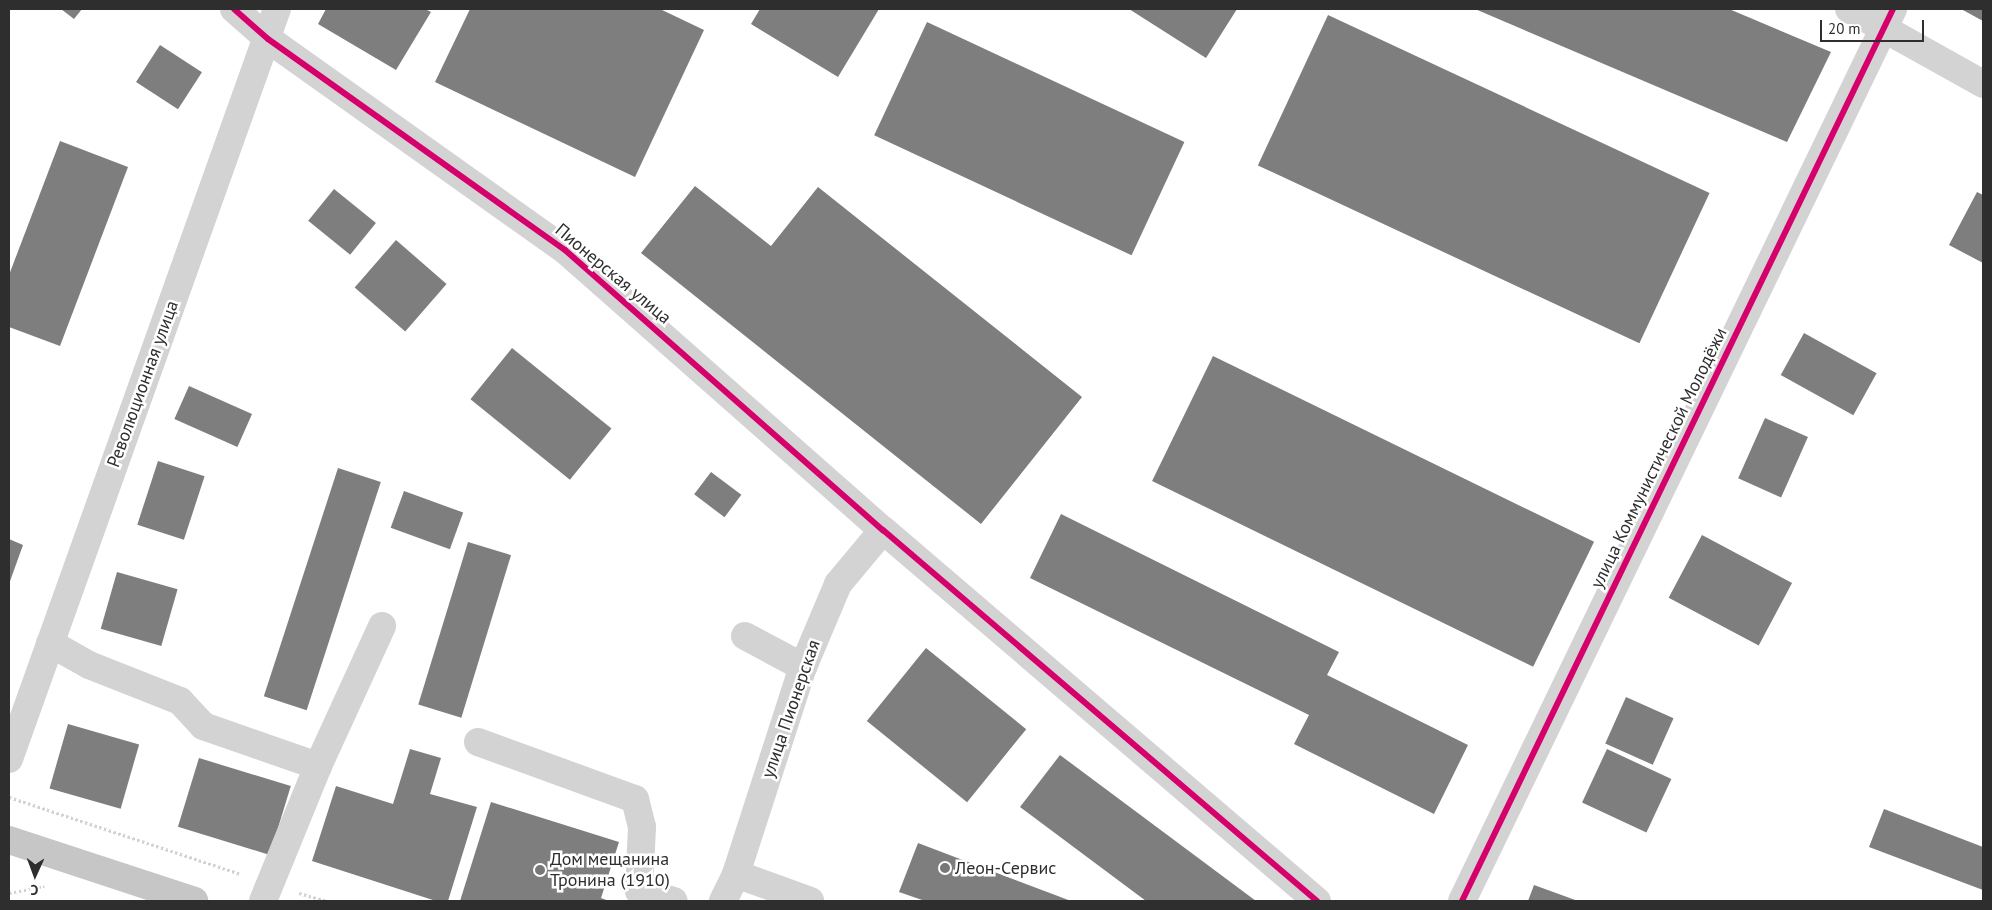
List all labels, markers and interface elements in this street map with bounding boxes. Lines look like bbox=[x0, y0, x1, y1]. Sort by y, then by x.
scale bar bbox=[1822, 10, 1926, 42]
text: 20 m bbox=[1828, 19, 1861, 38]
street label: Пионерская улица bbox=[551, 219, 675, 329]
street label: Революционная улица bbox=[103, 298, 183, 470]
street label: улица Коммунистической Молодёжи bbox=[1586, 324, 1732, 592]
street label: улица Пионерская bbox=[757, 637, 825, 781]
place label: Дом мещанина Тронина (1910) bbox=[550, 849, 670, 892]
north arrow bbox=[10, 850, 60, 900]
place label: Леон-Сервис bbox=[955, 857, 1056, 879]
marker: Леон-Сервис bbox=[939, 862, 951, 874]
marker: Дом мещанина Тронина (1910) bbox=[534, 864, 546, 876]
text: С bbox=[30, 881, 39, 899]

